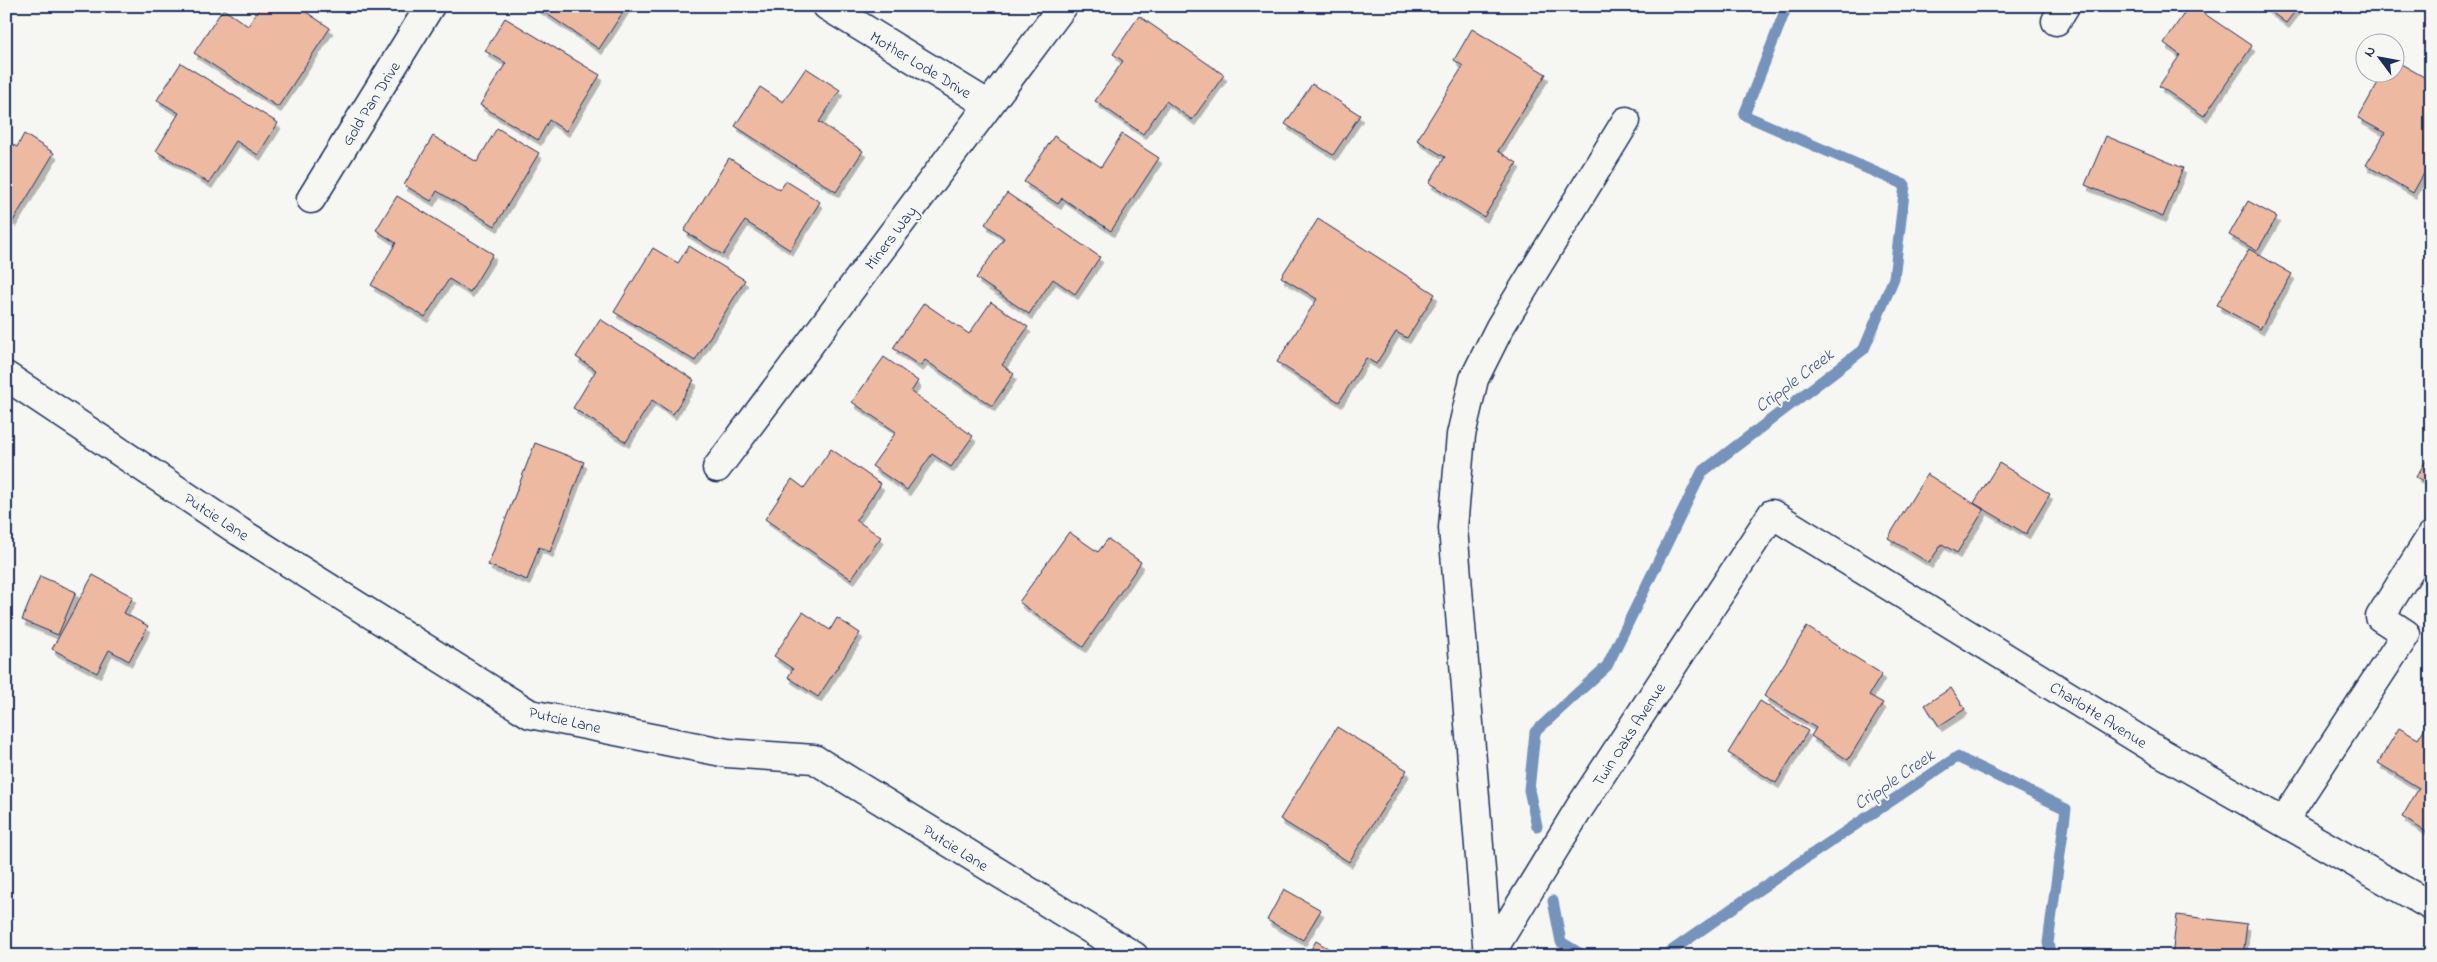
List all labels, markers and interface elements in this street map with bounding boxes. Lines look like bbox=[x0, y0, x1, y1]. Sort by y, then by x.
street label: Mother Lode Drive bbox=[865, 26, 976, 106]
north arrow bbox=[2354, 32, 2404, 82]
text: N bbox=[2359, 42, 2382, 61]
street label: Gold Pan Drive bbox=[336, 56, 408, 151]
street label: Miners Way bbox=[860, 201, 924, 275]
water label: Cripple Creek bbox=[1750, 343, 1841, 420]
street label: Putcie Lane bbox=[179, 488, 254, 548]
street label: Charlotte Avenue bbox=[2045, 676, 2152, 756]
street label: Twin Oaks Avenue bbox=[1587, 678, 1673, 792]
street label: Putcie Lane bbox=[526, 701, 604, 741]
water label: Cripple Creek bbox=[1849, 743, 1942, 817]
street label: Putcie Lane bbox=[917, 819, 993, 879]

